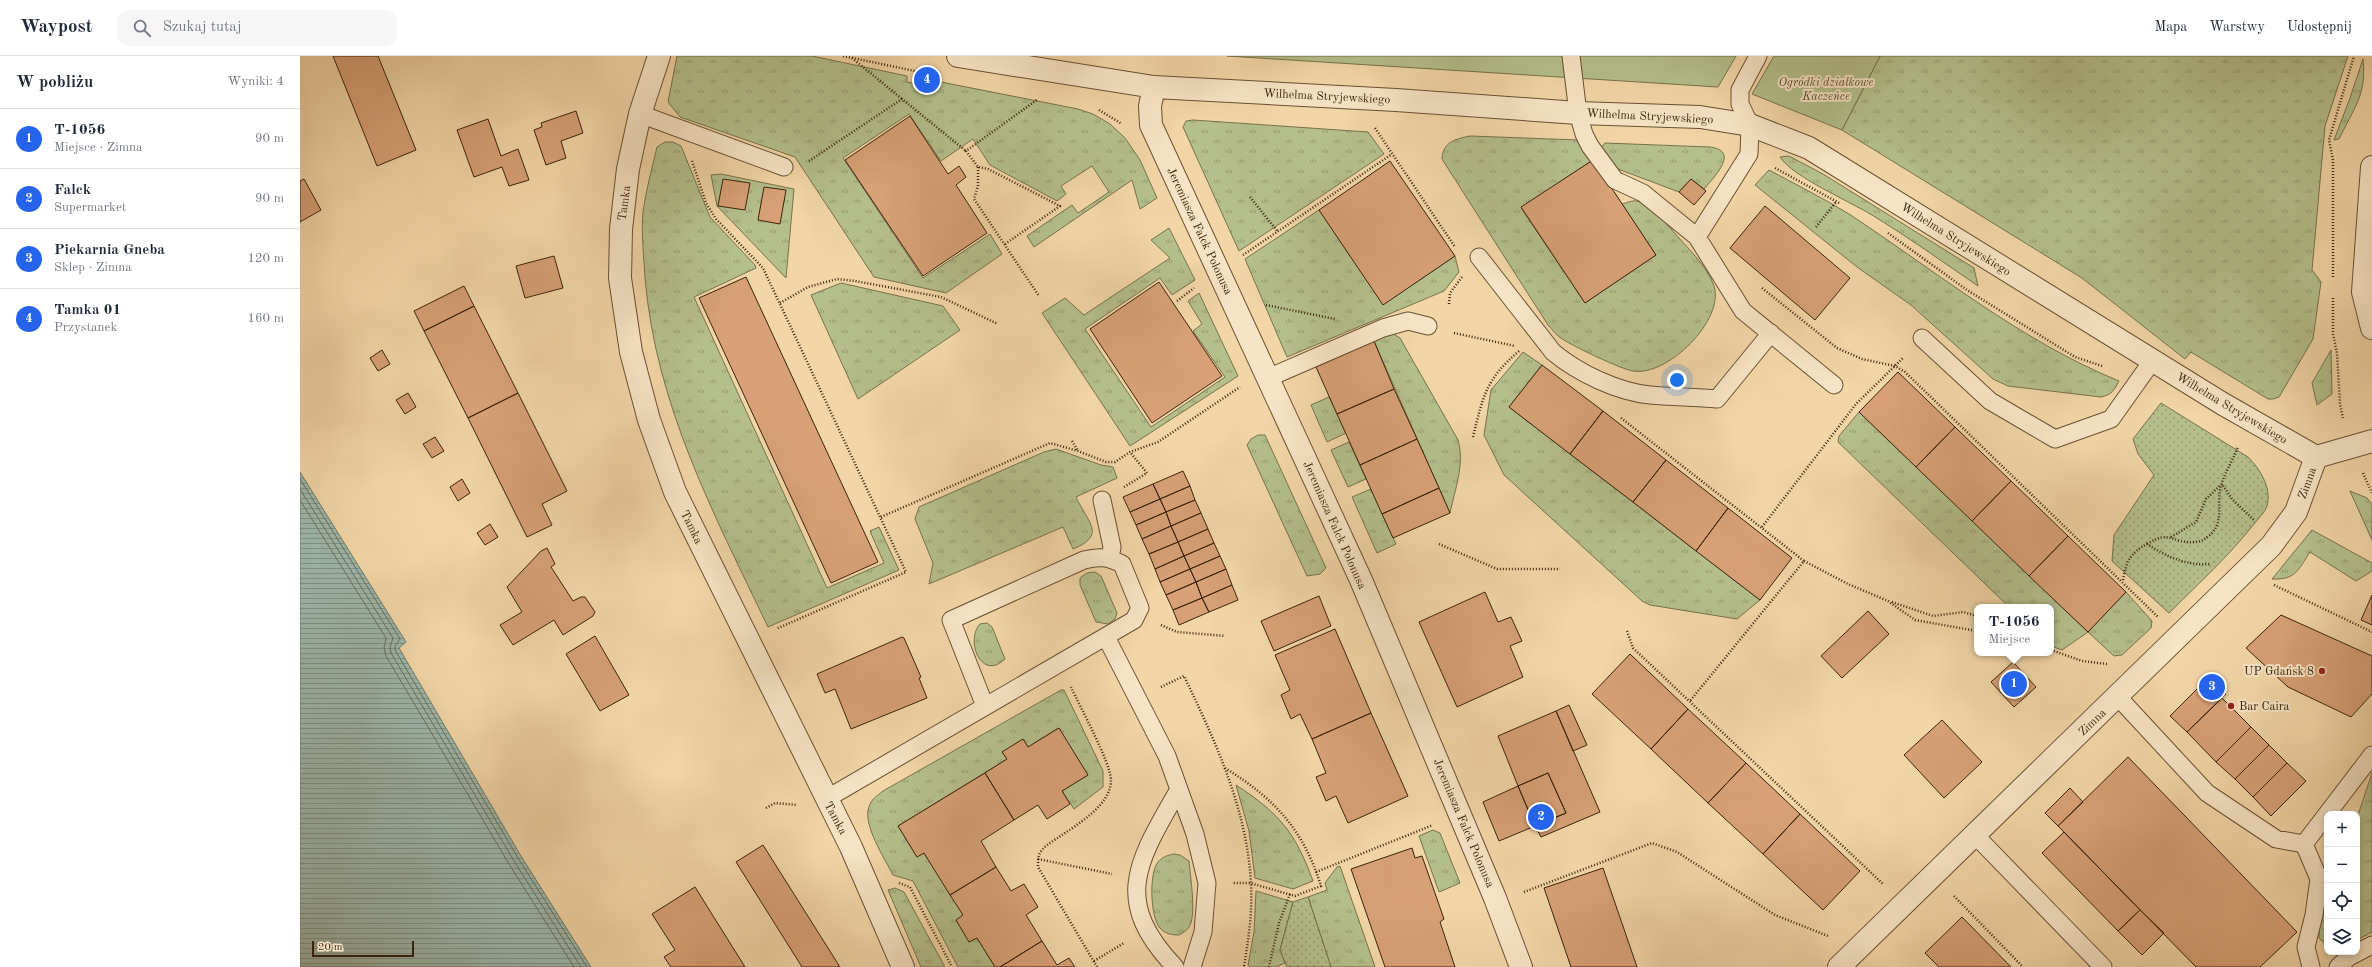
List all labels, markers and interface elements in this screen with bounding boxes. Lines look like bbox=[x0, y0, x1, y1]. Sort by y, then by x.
search box bbox=[117, 10, 397, 46]
icon: search bbox=[131, 17, 153, 39]
text: Waypost bbox=[20, 18, 93, 37]
text: Szukaj tutaj bbox=[163, 20, 242, 35]
text: Mapa bbox=[2154, 20, 2187, 34]
text: Warstwy bbox=[2209, 20, 2265, 34]
text: Udostępnij bbox=[2287, 20, 2352, 34]
pin: 4 bbox=[914, 65, 940, 95]
text: W pobliżu bbox=[16, 74, 93, 91]
text: Wyniki: 4 bbox=[228, 75, 284, 88]
park label: Ogródki działkowe Kaczeńce bbox=[1778, 77, 1874, 103]
street label: Wilhelma Stryjewskiego bbox=[1263, 88, 1391, 106]
street label: Wilhelma Stryjewskiego bbox=[1586, 108, 1714, 126]
text: T-1056 bbox=[54, 123, 105, 138]
text: 1 bbox=[25, 132, 33, 145]
text: 90 m bbox=[255, 132, 284, 145]
text: Miejsce · Zimna bbox=[54, 141, 143, 154]
street label: Jeremiasza Falck Polonusa bbox=[1164, 166, 1234, 297]
text: Falck bbox=[54, 183, 91, 198]
street label: Tamka bbox=[617, 185, 633, 222]
text: 2 bbox=[25, 192, 33, 205]
text: 90 m bbox=[255, 192, 284, 205]
text: Supermarket bbox=[54, 201, 126, 214]
street label: Wilhelma Stryjewskiego bbox=[1898, 201, 2013, 279]
text: Piekarnia Gneba bbox=[54, 243, 165, 258]
text: 3 bbox=[25, 252, 33, 265]
text: 120 m bbox=[247, 252, 284, 265]
text: Sklep · Zimna bbox=[54, 261, 132, 274]
text: Tamka 01 bbox=[54, 303, 121, 318]
text: 4 bbox=[25, 312, 33, 325]
text: 160 m bbox=[247, 312, 284, 325]
text: Przystanek bbox=[54, 321, 117, 334]
your location bbox=[1667, 370, 1687, 390]
street label: Wilhelma Stryjewskiego bbox=[2174, 371, 2289, 447]
street label: Jeremiasza Falck Polonusa bbox=[1300, 459, 1368, 591]
street label: Zimna bbox=[2297, 466, 2319, 501]
street label: Tamka bbox=[678, 509, 704, 546]
popup bbox=[1974, 604, 2054, 656]
text: T-1056 bbox=[1988, 615, 2040, 630]
text: Miejsce bbox=[1988, 633, 2030, 646]
place label: UP Gdańsk 8 bbox=[2244, 666, 2314, 678]
marker: UP Gdańsk 8 bbox=[2317, 666, 2327, 676]
pin: 1 bbox=[2001, 669, 2027, 699]
pin: 3 bbox=[2199, 672, 2225, 702]
marker: Bar Caira bbox=[2226, 701, 2236, 711]
place label: Bar Caira bbox=[2239, 701, 2290, 713]
street label: Zimna bbox=[2077, 707, 2109, 739]
street label: Jeremiasza Falck Polonusa bbox=[1430, 757, 1496, 890]
street label: Tamka bbox=[821, 800, 849, 837]
pin: 2 bbox=[1528, 802, 1554, 832]
map controls bbox=[2324, 811, 2360, 955]
button: + bbox=[2324, 811, 2360, 847]
button: − bbox=[2324, 847, 2360, 883]
button: locate bbox=[2324, 883, 2360, 919]
button: layers bbox=[2324, 919, 2360, 955]
scale bar bbox=[312, 939, 414, 958]
text: 20 m bbox=[318, 942, 343, 953]

